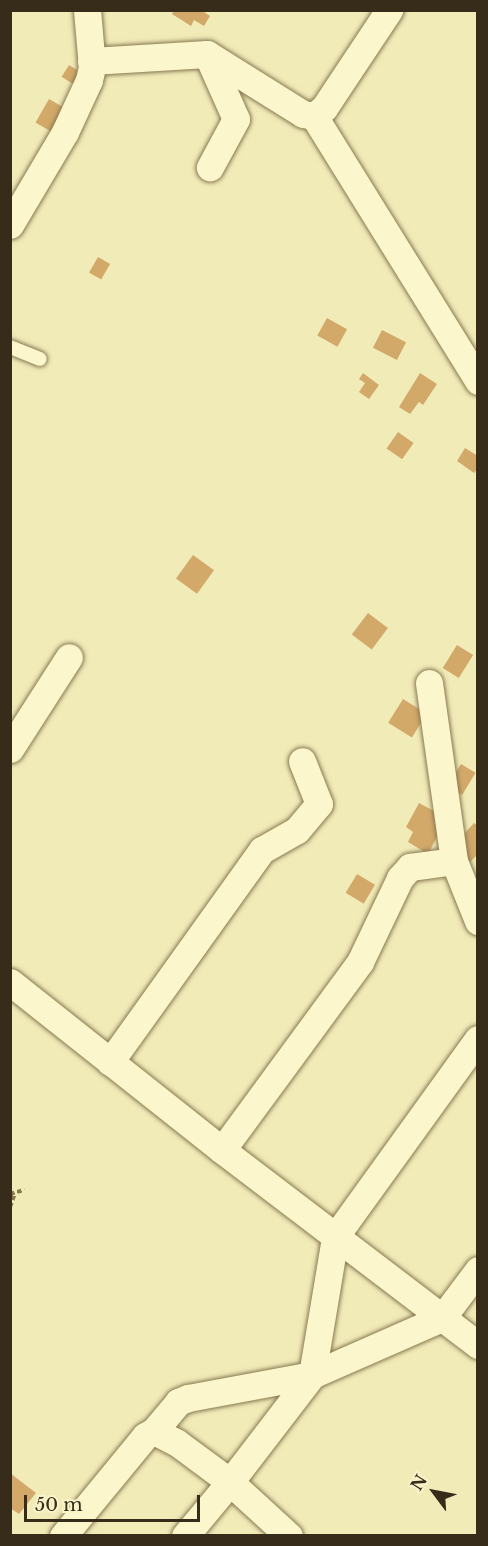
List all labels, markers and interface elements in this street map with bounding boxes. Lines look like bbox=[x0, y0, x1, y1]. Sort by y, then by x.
north arrow bbox=[404, 1462, 464, 1522]
text: N bbox=[406, 1471, 431, 1494]
scale bar bbox=[27, 1483, 202, 1521]
text: 50 m bbox=[35, 1494, 83, 1516]

